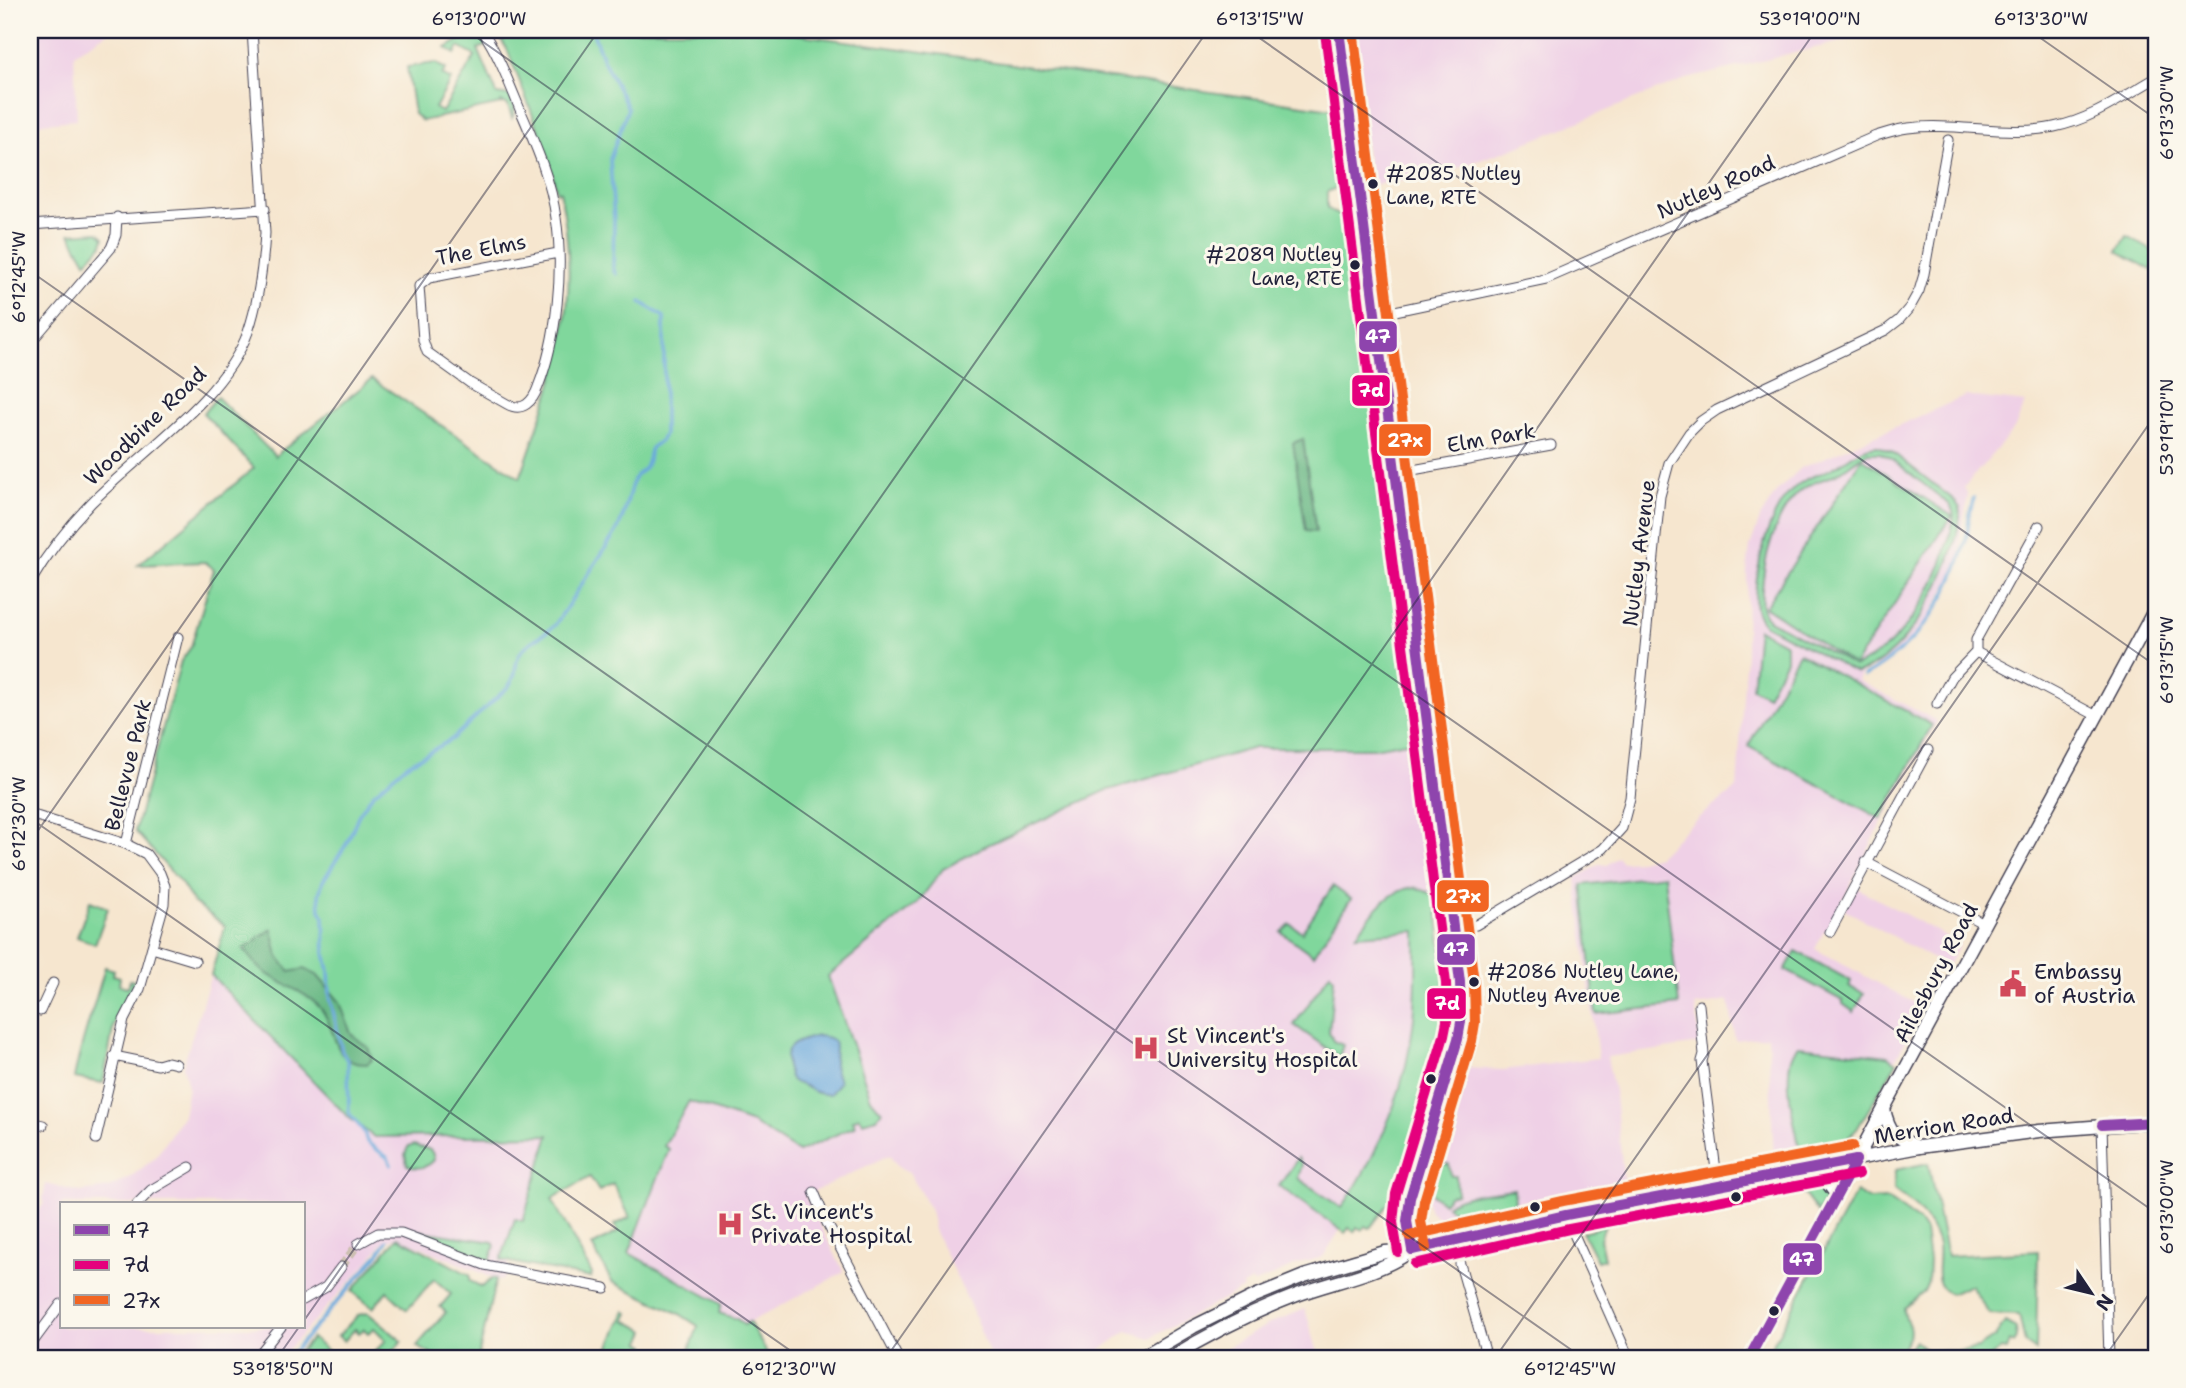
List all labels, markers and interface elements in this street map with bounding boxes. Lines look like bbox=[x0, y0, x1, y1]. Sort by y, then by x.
text: 6°13'00"W bbox=[432, 7, 526, 31]
text: 6°13'15"W bbox=[1216, 7, 1304, 31]
text: 53°19'00"N bbox=[1759, 7, 1861, 31]
text: 6°13'30"W bbox=[1994, 7, 2088, 31]
text: 6°13'30"W bbox=[2155, 66, 2179, 160]
street label: Nutley Road bbox=[1652, 148, 1780, 226]
place label: #2085 Nutley Lane, RTE bbox=[1386, 161, 1521, 210]
marker: #2085 Nutley Lane, RTE bbox=[1366, 177, 1380, 191]
street label: The Elms bbox=[433, 228, 529, 272]
text: 6°12'45"W bbox=[7, 231, 31, 323]
place label: #2089 Nutley Lane, RTE bbox=[1206, 242, 1342, 291]
marker: #2089 Nutley Lane, RTE bbox=[1348, 258, 1362, 272]
line badge: 47 bbox=[1358, 320, 1398, 353]
text: 47 bbox=[1365, 324, 1391, 349]
street label: Woodbine Road bbox=[78, 360, 212, 492]
line badge: 7d bbox=[1351, 374, 1391, 407]
text: 7d bbox=[1358, 378, 1384, 403]
text: 53°19'10"N bbox=[2155, 379, 2179, 475]
street label: Elm Park bbox=[1444, 416, 1538, 460]
line badge: 27x bbox=[1378, 423, 1432, 457]
text: 27x bbox=[1387, 428, 1423, 453]
street label: Nutley Avenue bbox=[1616, 478, 1662, 628]
text: 6°13'15"W bbox=[2155, 616, 2179, 704]
street label: Bellevue Park bbox=[98, 696, 158, 834]
text: 6°12'30"W bbox=[7, 777, 31, 871]
line badge: 27x bbox=[1436, 879, 1490, 913]
text: 27x bbox=[1445, 884, 1481, 909]
street label: Ailesbury Road bbox=[1887, 898, 1985, 1048]
line badge: 47 bbox=[1436, 933, 1476, 966]
text: 47 bbox=[1443, 937, 1469, 962]
place label: Embassy of Austria bbox=[2034, 958, 2135, 1010]
place label: #2086 Nutley Lane, Nutley Avenue bbox=[1487, 959, 1679, 1008]
public building icon: Embassy of Austria bbox=[1998, 969, 2028, 999]
marker: #2086 Nutley Lane, Nutley Avenue bbox=[1467, 975, 1481, 989]
line badge: 7d bbox=[1426, 987, 1467, 1020]
text: 7d bbox=[1434, 991, 1460, 1016]
place label: St Vincent's University Hospital bbox=[1167, 1022, 1358, 1074]
hospital icon: St Vincent's University Hospital bbox=[1131, 1033, 1161, 1063]
unlabelled marker bbox=[1424, 1072, 1438, 1086]
street label: Merrion Road bbox=[1872, 1101, 2016, 1151]
text: 6°13'00"W bbox=[2155, 1160, 2179, 1254]
unlabelled marker bbox=[1729, 1190, 1743, 1204]
place label: St. Vincent's Private Hospital bbox=[751, 1198, 913, 1250]
unlabelled marker bbox=[1528, 1200, 1542, 1214]
legend bbox=[60, 1202, 304, 1328]
hospital icon: St. Vincent's Private Hospital bbox=[715, 1209, 745, 1239]
text: 47 bbox=[122, 1217, 150, 1245]
line badge: 47 bbox=[1782, 1242, 1823, 1276]
text: 47 bbox=[1789, 1247, 1815, 1272]
text: 7d bbox=[122, 1251, 149, 1279]
north arrow bbox=[2056, 1258, 2126, 1328]
text: 27x bbox=[122, 1287, 160, 1315]
text: N bbox=[2090, 1289, 2119, 1316]
unlabelled marker bbox=[1767, 1304, 1781, 1318]
text: 53°18'50"N bbox=[233, 1357, 333, 1381]
text: 6°12'30"W bbox=[742, 1357, 836, 1381]
text: 6°12'45"W bbox=[1524, 1357, 1616, 1381]

